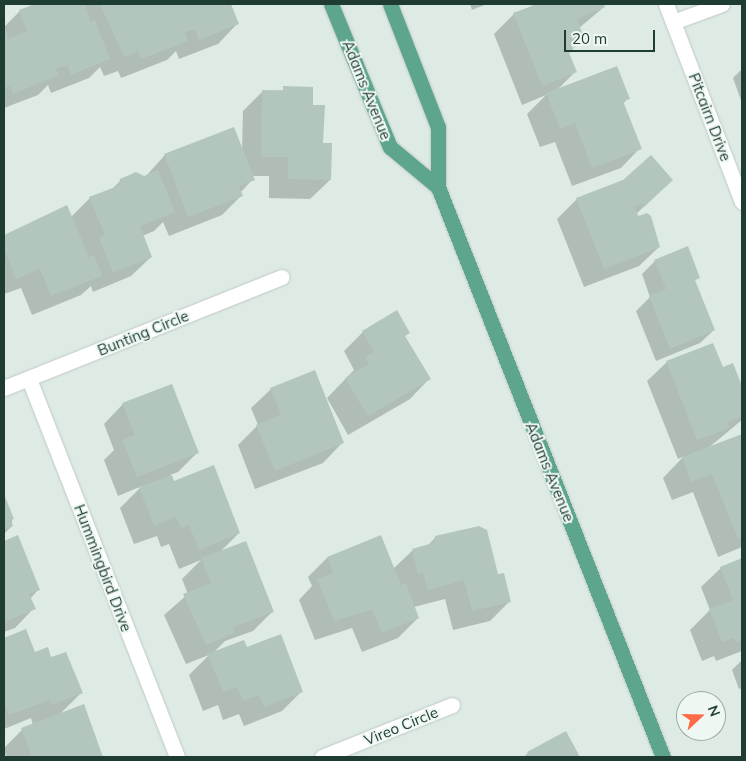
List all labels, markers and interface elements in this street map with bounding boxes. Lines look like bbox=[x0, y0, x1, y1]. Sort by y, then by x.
scale bar bbox=[566, 20, 657, 52]
text: 20 m bbox=[572, 29, 607, 48]
street label: Adams Avenue bbox=[339, 38, 395, 142]
street label: Pitcairn Drive bbox=[685, 70, 735, 164]
street label: Bunting Circle bbox=[95, 307, 191, 359]
street label: Adams Avenue bbox=[522, 420, 578, 524]
street label: Hummingbird Drive bbox=[70, 502, 136, 634]
north arrow bbox=[676, 691, 726, 741]
street label: Vireo Circle bbox=[361, 703, 441, 749]
text: N bbox=[704, 703, 724, 719]

